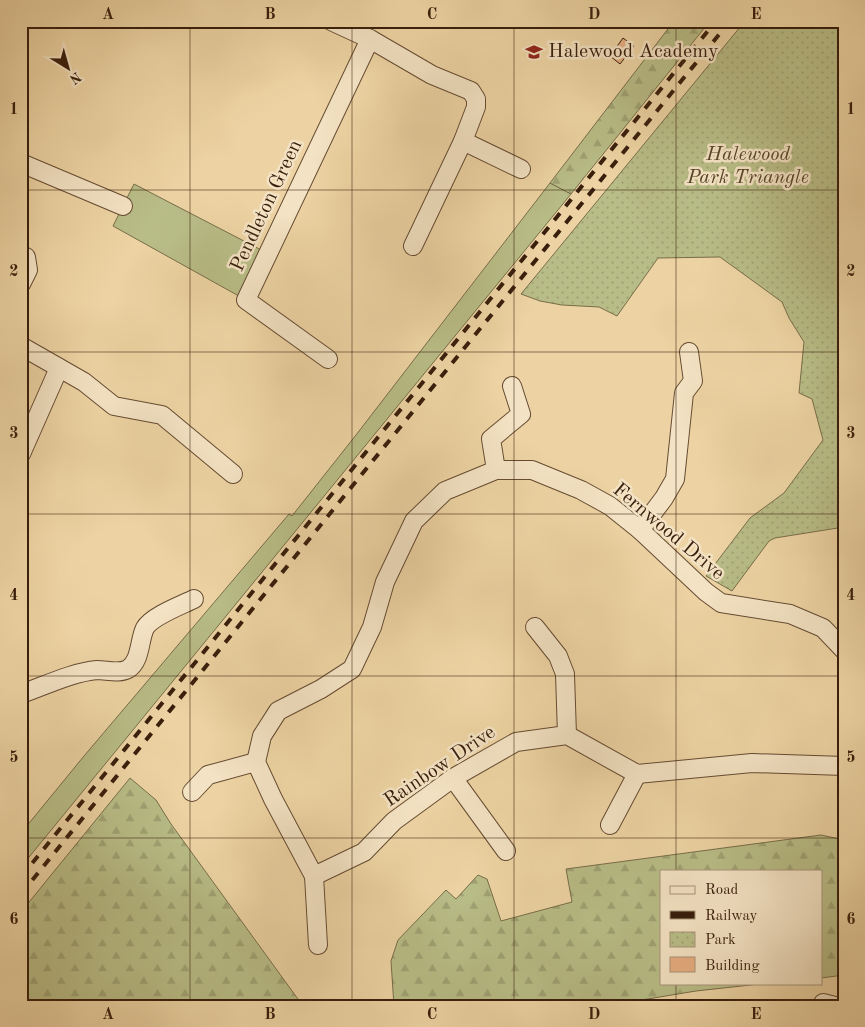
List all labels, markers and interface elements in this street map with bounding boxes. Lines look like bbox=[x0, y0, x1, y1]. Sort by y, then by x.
text: A bbox=[102, 7, 114, 23]
text: B bbox=[264, 7, 276, 23]
text: C bbox=[427, 7, 437, 23]
text: D bbox=[588, 7, 600, 23]
text: E bbox=[750, 7, 762, 23]
north arrow bbox=[42, 42, 92, 92]
school or university icon: Halewood Academy bbox=[524, 42, 544, 62]
place label: Halewood Academy bbox=[548, 42, 719, 62]
text: N bbox=[66, 69, 84, 87]
text: 1 bbox=[9, 102, 19, 118]
text: 1 bbox=[846, 102, 856, 118]
street label: Pendleton Green bbox=[228, 137, 306, 275]
park label: Halewood Park Triangle bbox=[686, 145, 809, 188]
text: 2 bbox=[9, 264, 19, 280]
text: 2 bbox=[846, 264, 856, 280]
text: 3 bbox=[9, 426, 19, 442]
text: 3 bbox=[846, 426, 856, 442]
street label: Fernwood Drive bbox=[608, 480, 728, 584]
text: 4 bbox=[9, 588, 19, 604]
text: 4 bbox=[846, 588, 856, 604]
street label: Rainbow Drive bbox=[381, 723, 499, 811]
text: 5 bbox=[9, 750, 19, 766]
text: 5 bbox=[846, 750, 856, 766]
legend bbox=[660, 870, 822, 984]
text: Road bbox=[705, 883, 739, 898]
text: Railway bbox=[705, 909, 758, 924]
text: 6 bbox=[9, 912, 19, 928]
text: 6 bbox=[846, 912, 856, 928]
text: Park bbox=[705, 933, 736, 948]
text: Building bbox=[705, 959, 760, 974]
text: A bbox=[102, 1007, 114, 1023]
text: B bbox=[264, 1007, 276, 1023]
text: C bbox=[427, 1007, 437, 1023]
text: D bbox=[588, 1007, 600, 1023]
text: E bbox=[750, 1007, 762, 1023]

